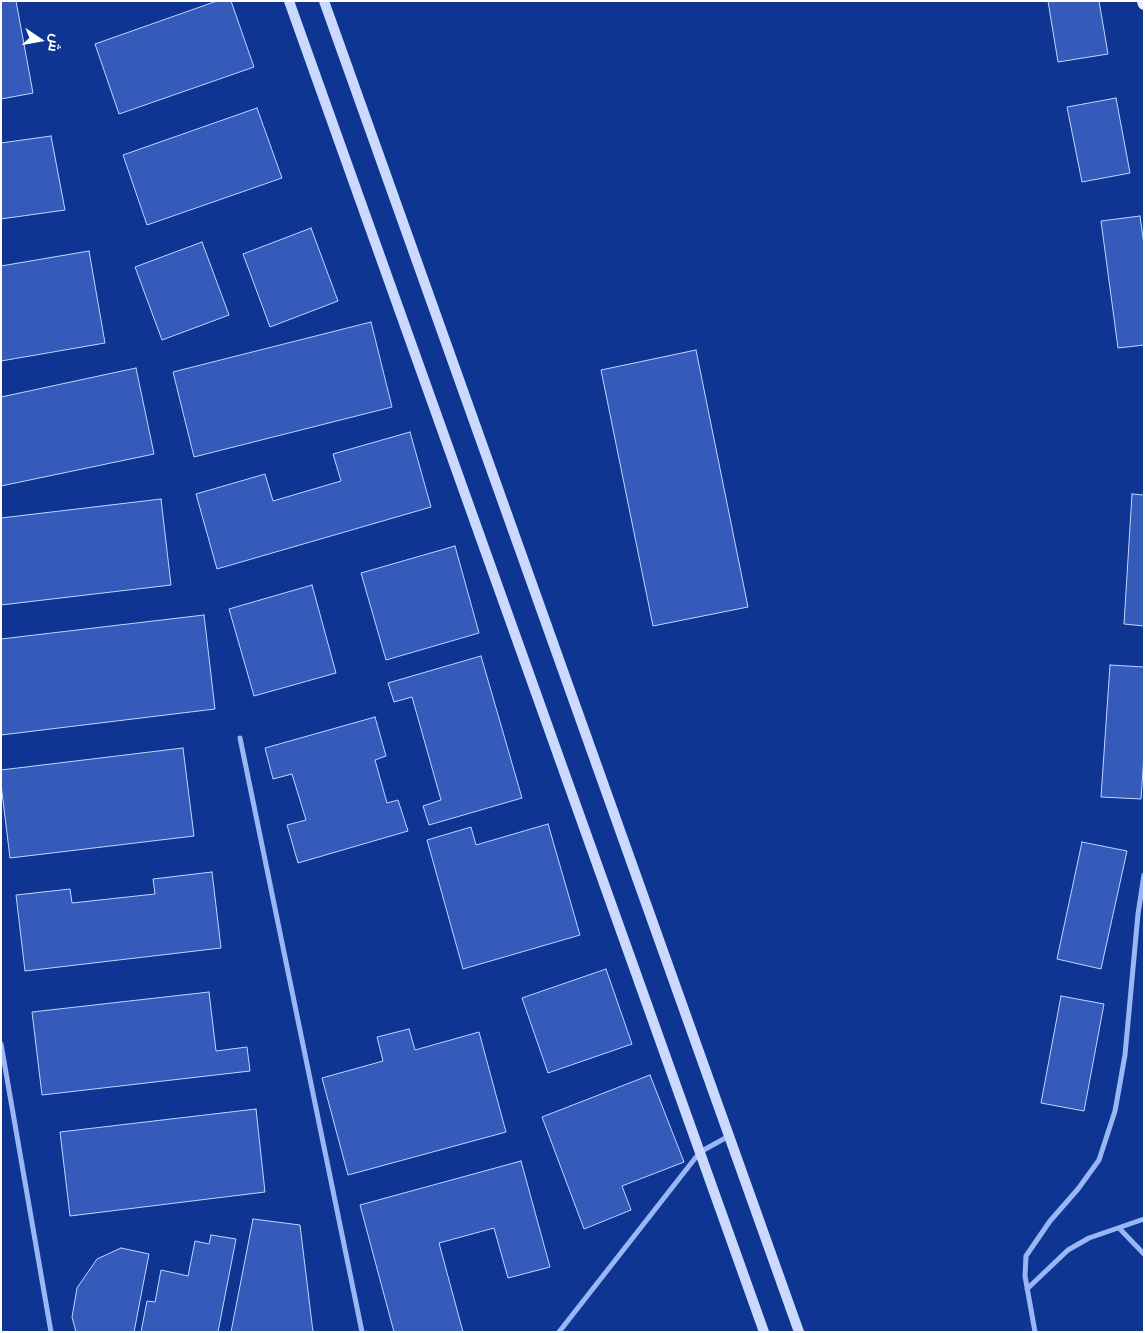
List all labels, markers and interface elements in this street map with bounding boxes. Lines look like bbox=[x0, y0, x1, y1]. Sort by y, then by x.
north arrow bbox=[15, 15, 65, 65]
text: ش bbox=[44, 32, 66, 54]

